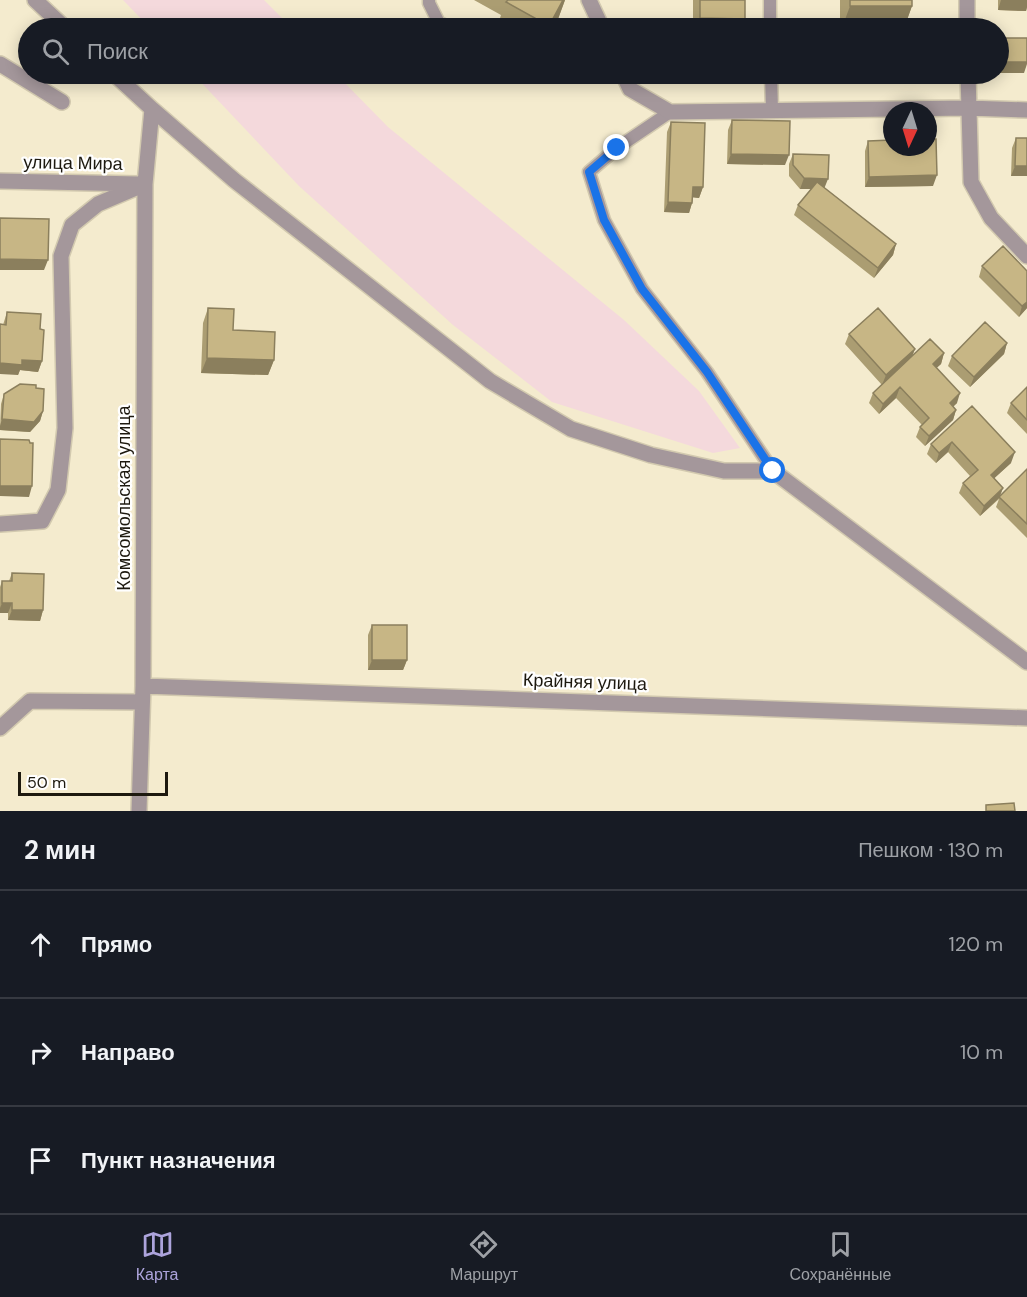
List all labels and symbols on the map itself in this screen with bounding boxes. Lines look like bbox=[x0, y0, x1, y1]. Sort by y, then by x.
north arrow bbox=[883, 102, 937, 156]
route end bbox=[603, 134, 629, 160]
street label: улица Мира bbox=[23, 150, 124, 176]
street label: Комсомольская улица bbox=[112, 404, 136, 591]
route start bbox=[759, 457, 785, 483]
street label: Крайняя улица bbox=[522, 668, 648, 696]
scale bar bbox=[18, 769, 168, 796]

